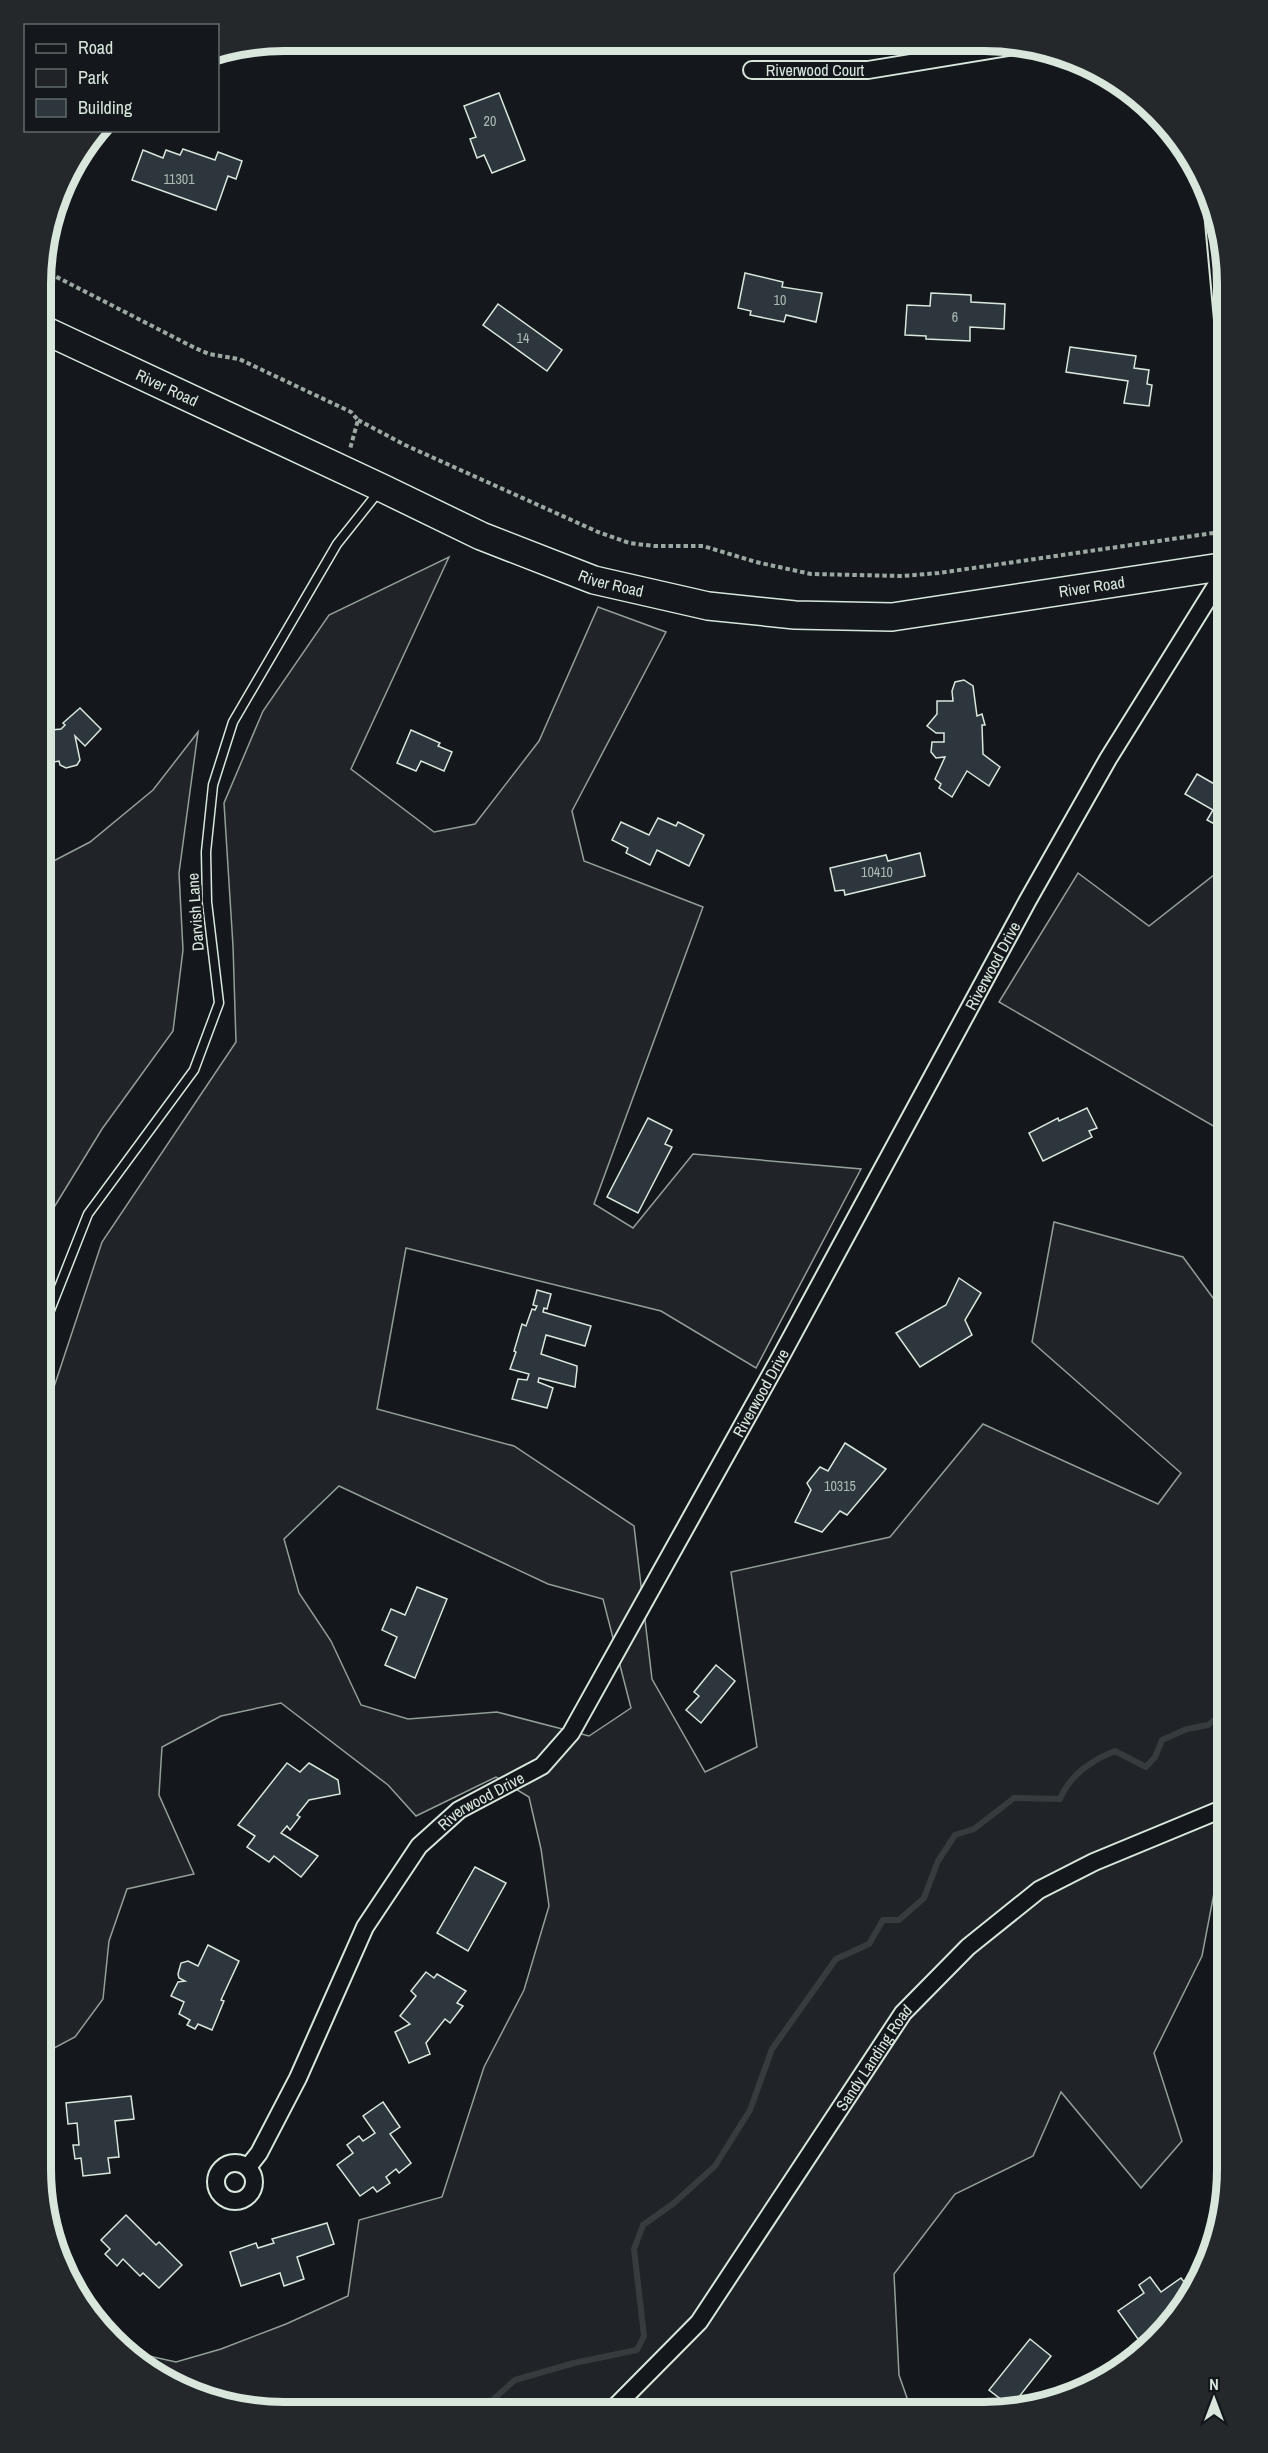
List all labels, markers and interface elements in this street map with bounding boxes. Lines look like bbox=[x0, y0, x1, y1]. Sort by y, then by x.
legend bbox=[24, 24, 219, 132]
text: Road bbox=[78, 35, 113, 60]
street label: Riverwood Court bbox=[766, 59, 865, 81]
text: Park bbox=[78, 65, 109, 90]
text: Building bbox=[78, 95, 133, 120]
house number: 20 bbox=[484, 112, 496, 130]
house number: 11301 bbox=[163, 170, 195, 188]
house number: 10 bbox=[774, 291, 786, 309]
house number: 6 bbox=[952, 308, 958, 326]
house number: 14 bbox=[517, 329, 530, 347]
street label: River Road bbox=[132, 363, 202, 411]
street label: River Road bbox=[575, 564, 646, 602]
street label: River Road bbox=[1057, 571, 1126, 602]
house number: 10410 bbox=[861, 863, 893, 881]
street label: Darvish Lane bbox=[181, 872, 209, 952]
street label: Riverwood Drive bbox=[959, 917, 1025, 1014]
street label: Riverwood Drive bbox=[727, 1345, 794, 1441]
house number: 10315 bbox=[824, 1477, 856, 1495]
street label: Riverwood Drive bbox=[433, 1766, 528, 1835]
street label: Sandy Landing Road bbox=[830, 1999, 917, 2115]
north arrow bbox=[1184, 2369, 1244, 2429]
text: N bbox=[1209, 2373, 1219, 2395]

